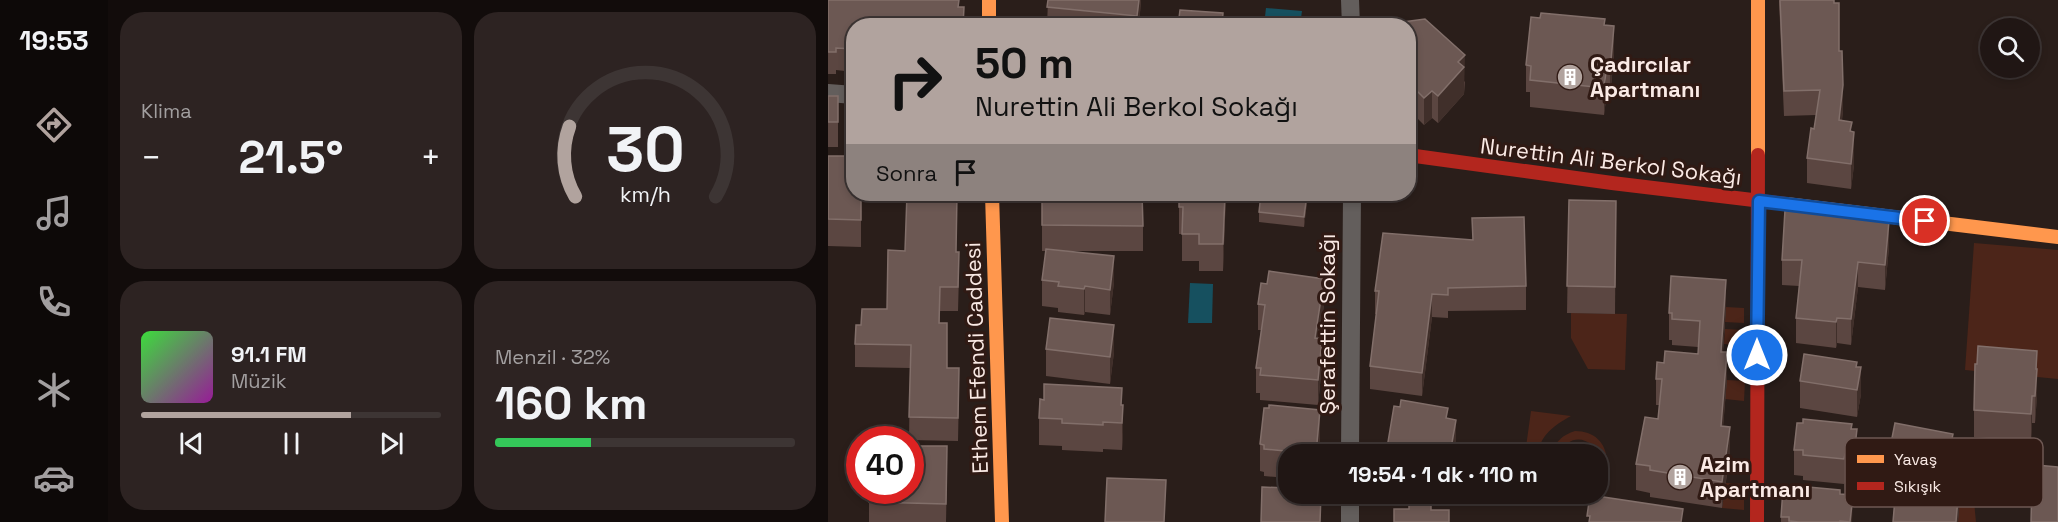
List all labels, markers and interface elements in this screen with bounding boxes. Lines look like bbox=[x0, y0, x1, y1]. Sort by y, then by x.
map controls bbox=[1980, 18, 2040, 78]
button: search bbox=[1980, 18, 2040, 78]
text: 19:53 bbox=[19, 23, 89, 58]
text: 50 m bbox=[975, 37, 1074, 90]
icon: right bbox=[876, 42, 954, 120]
place label: Çadırcılar Apartmanı bbox=[1590, 50, 1700, 103]
building icon: Çadırcılar Apartmanı bbox=[1555, 62, 1585, 92]
text: Nurettin Ali Berkol Sokağı bbox=[975, 89, 1298, 124]
text: Klima bbox=[141, 98, 192, 124]
icon: directions bbox=[33, 104, 75, 146]
text: 30 bbox=[606, 110, 684, 189]
text: 21.5° bbox=[238, 129, 344, 186]
street label: Nurettin Ali Berkol Sokağı bbox=[1479, 131, 1743, 191]
text: − bbox=[141, 137, 161, 179]
text: + bbox=[421, 137, 441, 179]
icon: arrive bbox=[949, 156, 982, 189]
text: Sonra bbox=[876, 159, 937, 187]
text: km/h bbox=[619, 182, 671, 209]
icon: music bbox=[33, 192, 75, 234]
pin bbox=[1899, 195, 1950, 246]
icon: arrive bbox=[1908, 204, 1941, 237]
street label: Şerafettin Sokağı bbox=[1313, 234, 1341, 414]
street label: Ethem Efendi Caddesi bbox=[958, 242, 994, 474]
icon: phone bbox=[33, 281, 75, 323]
position arrow bbox=[1725, 323, 1789, 387]
text: 91.1 FM bbox=[231, 340, 307, 368]
text: Menzil · 32% bbox=[495, 344, 610, 370]
text: Müzik bbox=[231, 368, 287, 394]
icon: climate bbox=[33, 369, 75, 411]
text: 160 km bbox=[495, 375, 648, 432]
speed limit sign: 40 bbox=[846, 426, 924, 504]
icon: previous bbox=[175, 427, 208, 460]
icon: pause bbox=[275, 427, 308, 460]
icon: next bbox=[375, 427, 408, 460]
legend bbox=[1845, 438, 2043, 507]
text: Yavaş bbox=[1894, 449, 1937, 470]
place label: Azim Apartmanı bbox=[1700, 450, 1810, 503]
icon: car bbox=[33, 457, 75, 499]
text: 19:54 · 1 dk · 110 m bbox=[1348, 460, 1538, 488]
building icon: Azim Apartmanı bbox=[1665, 462, 1695, 492]
text: Sıkışık bbox=[1894, 476, 1942, 497]

